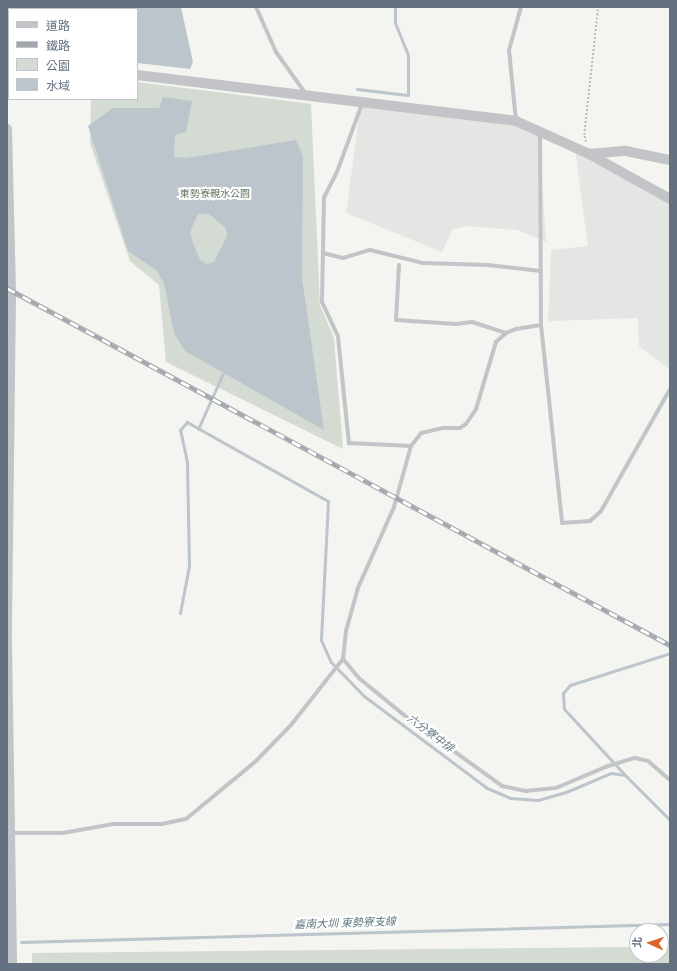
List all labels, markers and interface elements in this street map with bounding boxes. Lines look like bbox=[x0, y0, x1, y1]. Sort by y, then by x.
legend bbox=[8, 8, 138, 100]
text: 道路 bbox=[46, 19, 70, 33]
text: 鐵路 bbox=[46, 39, 70, 53]
text: 公園 bbox=[46, 59, 70, 73]
text: 水域 bbox=[46, 79, 70, 93]
park label: 東勢寮親水公園 bbox=[180, 188, 250, 200]
water label: 六分寮中排 bbox=[404, 712, 456, 756]
water label: 嘉南大圳 東勢寮支線 bbox=[294, 916, 396, 932]
north arrow bbox=[629, 923, 669, 963]
text: 北 bbox=[631, 937, 644, 948]

